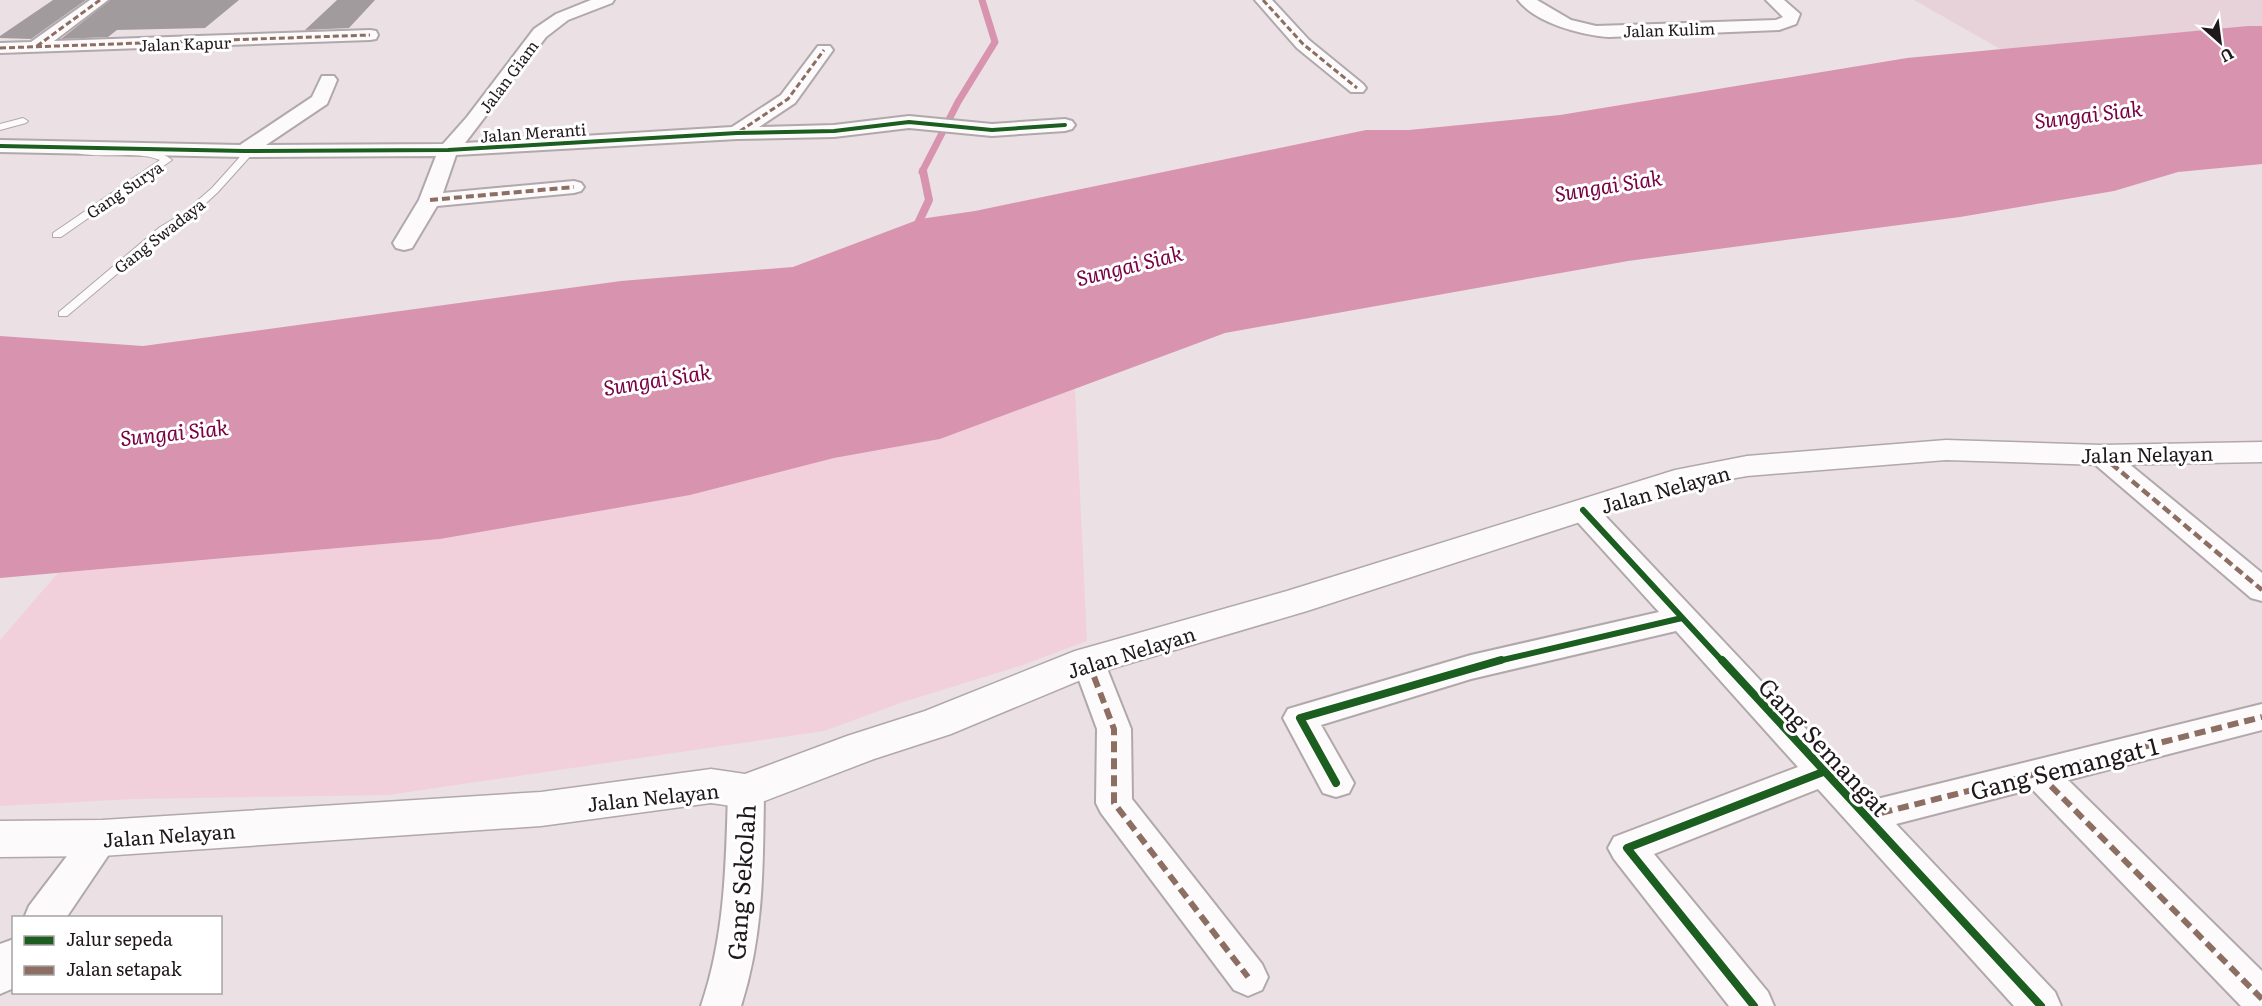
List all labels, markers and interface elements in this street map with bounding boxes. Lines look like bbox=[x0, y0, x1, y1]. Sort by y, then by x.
north arrow bbox=[2190, 12, 2250, 72]
street label: Jalan Kulim bbox=[1622, 15, 1716, 43]
street label: Jalan Kapur bbox=[138, 29, 232, 57]
street label: Jalan Giam bbox=[473, 34, 544, 118]
text: U bbox=[2216, 43, 2239, 70]
water label: Sungai Siak bbox=[2032, 91, 2144, 135]
street label: Jalan Meranti bbox=[479, 116, 587, 148]
street label: Gang Surya bbox=[81, 154, 167, 224]
water label: Sungai Siak bbox=[1552, 160, 1665, 208]
street label: Gang Swadaya bbox=[108, 191, 210, 278]
water label: Sungai Siak bbox=[1072, 236, 1186, 292]
water label: Sungai Siak bbox=[601, 354, 714, 402]
water label: Sungai Siak bbox=[118, 410, 230, 452]
street label: Jalan Nelayan bbox=[2080, 437, 2214, 469]
street label: Jalan Nelayan bbox=[1597, 456, 1733, 520]
street label: Jalan Nelayan bbox=[1063, 617, 1199, 685]
street label: Gang Semangat bbox=[1751, 669, 1899, 823]
street label: Gang Semangat 1 bbox=[1966, 727, 2162, 807]
street label: Jalan Nelayan bbox=[585, 774, 721, 818]
street label: Gang Sekolah bbox=[717, 803, 763, 961]
street label: Jalan Nelayan bbox=[102, 814, 236, 854]
legend bbox=[12, 916, 222, 994]
text: Jalur sepeda bbox=[66, 925, 173, 952]
text: Jalan setapak bbox=[66, 955, 183, 982]

